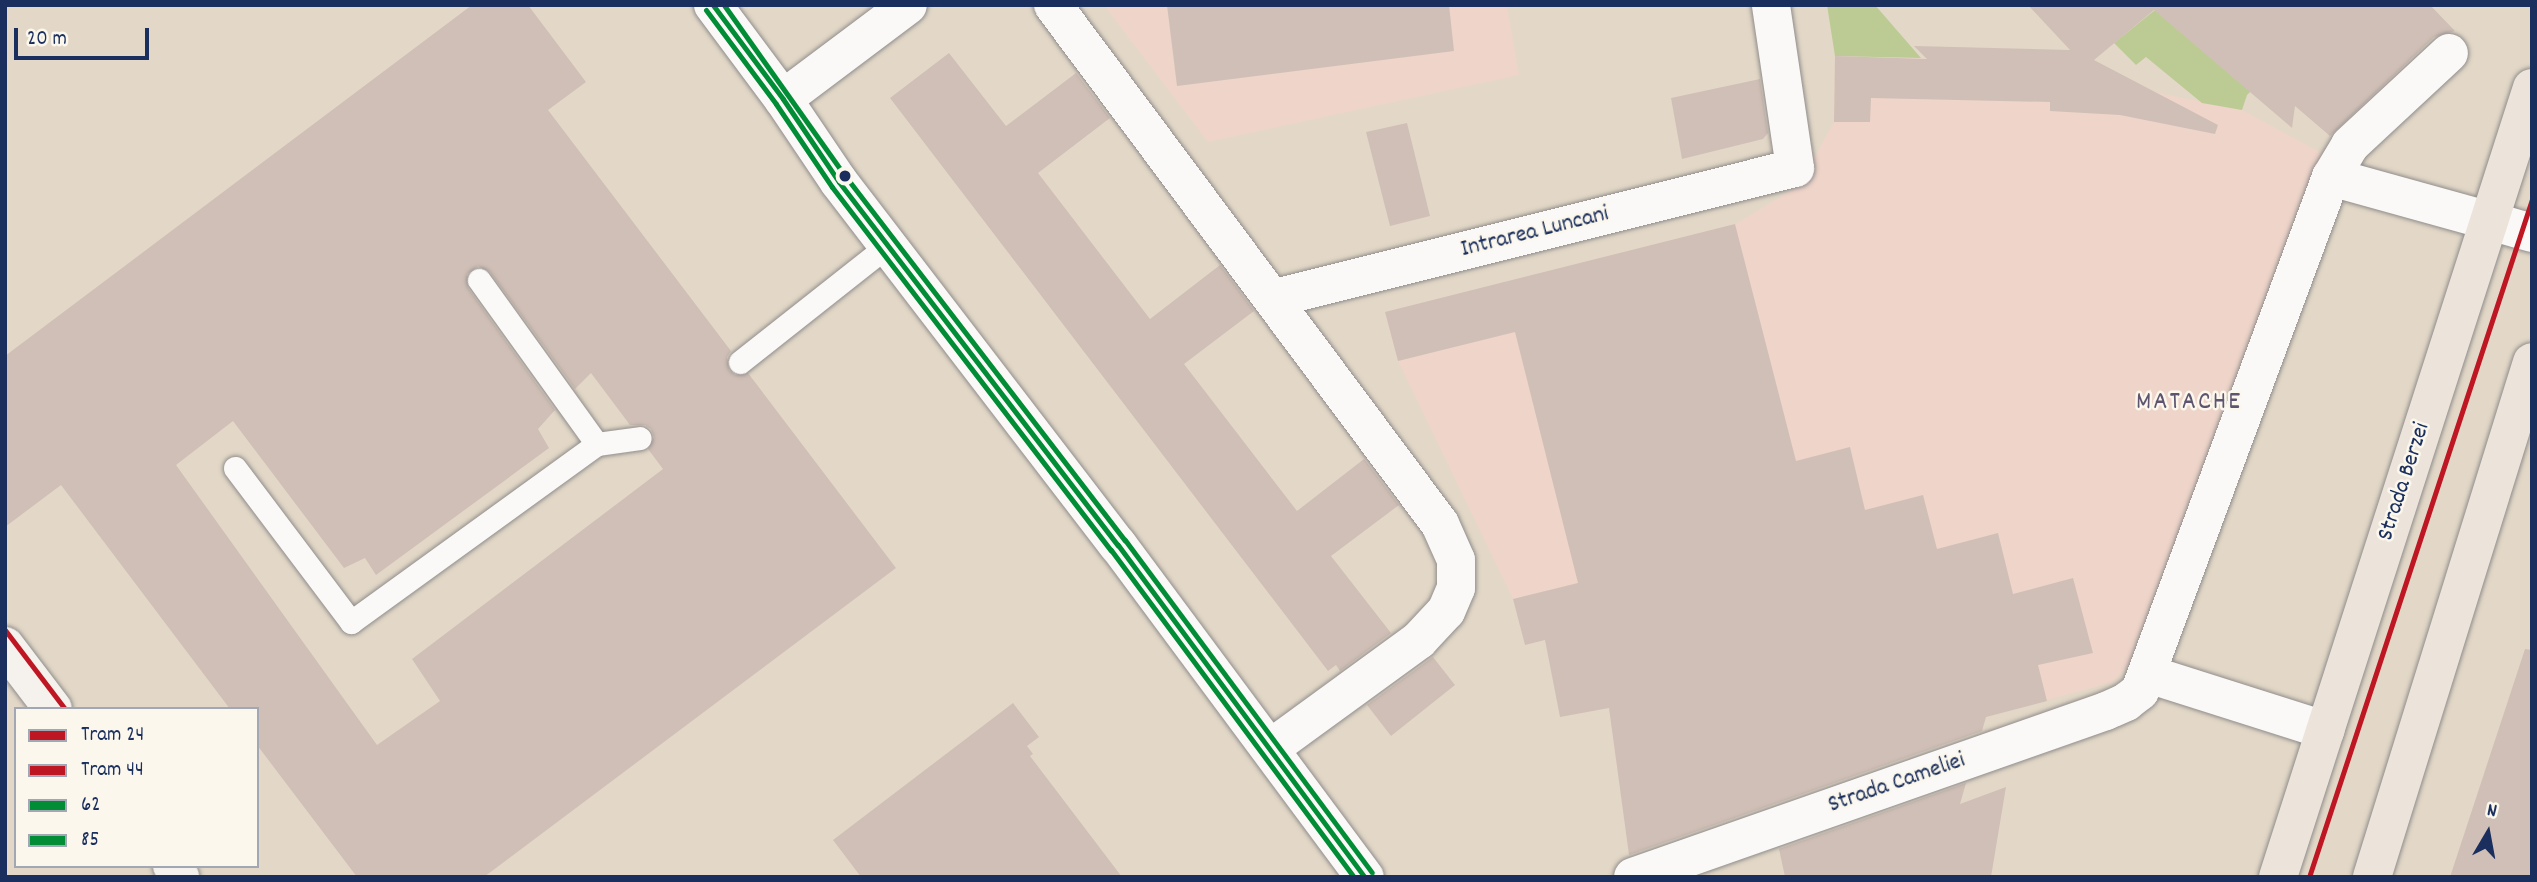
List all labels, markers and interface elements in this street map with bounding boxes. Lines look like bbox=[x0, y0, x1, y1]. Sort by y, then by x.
scale bar bbox=[18, 14, 152, 58]
text: 20 m bbox=[27, 25, 67, 55]
unlabelled marker bbox=[838, 169, 852, 183]
street label: Intrarea Luncani bbox=[1458, 201, 1612, 265]
district label: MATACHE bbox=[2137, 387, 2241, 419]
street label: Strada Berzei bbox=[2372, 419, 2438, 545]
legend bbox=[14, 707, 259, 868]
text: Tram 24 bbox=[81, 721, 144, 751]
street label: Strada Cameliei bbox=[1825, 747, 1969, 821]
text: Tram 44 bbox=[81, 756, 144, 786]
text: 62 bbox=[81, 791, 100, 821]
north arrow bbox=[2453, 798, 2523, 868]
text: N bbox=[2485, 798, 2499, 826]
text: 85 bbox=[81, 826, 99, 856]

